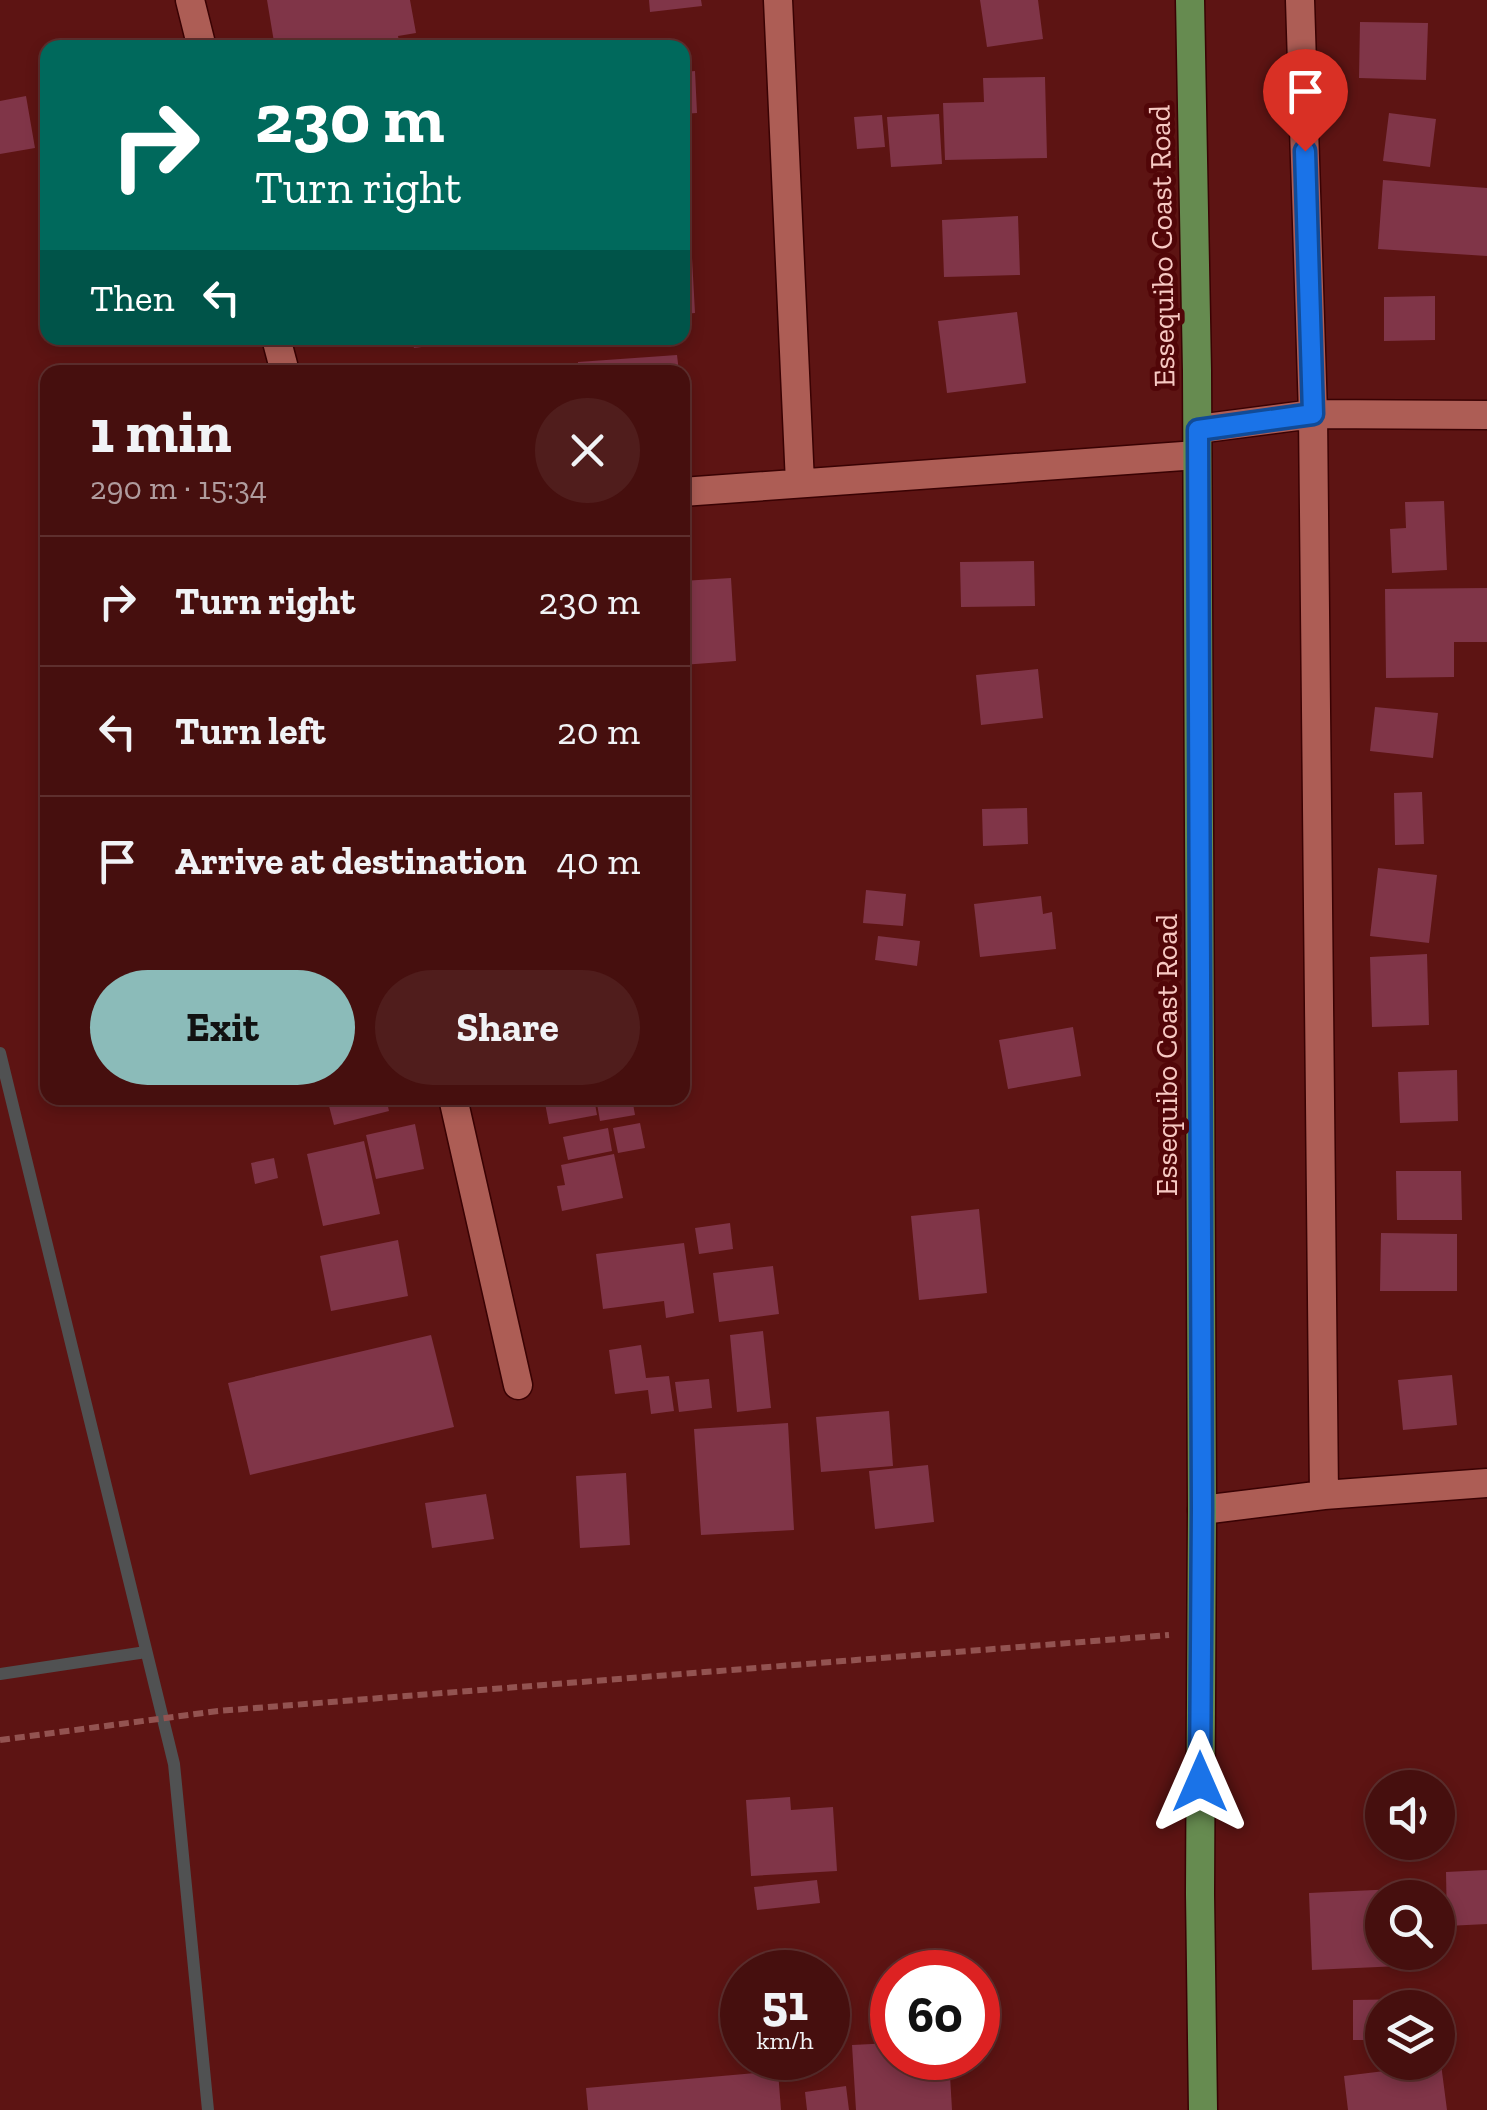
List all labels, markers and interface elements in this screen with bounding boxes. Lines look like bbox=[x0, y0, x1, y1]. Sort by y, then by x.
pin bbox=[1263, 49, 1348, 152]
icon: arrive bbox=[1278, 64, 1333, 119]
text: 230 m bbox=[255, 76, 445, 160]
icon: right bbox=[90, 80, 220, 210]
street label: Essequibo Coast Road bbox=[1142, 104, 1182, 387]
text: Turn right bbox=[255, 161, 461, 215]
icon: left bbox=[194, 270, 249, 325]
text: Then bbox=[90, 275, 174, 321]
text: 1 min bbox=[90, 395, 232, 467]
button: close bbox=[535, 398, 640, 503]
text: 290 m · 15:34 bbox=[90, 469, 267, 507]
icon: right bbox=[90, 574, 145, 629]
text: Turn right bbox=[175, 578, 355, 624]
text: 230 m bbox=[539, 578, 640, 624]
icon: left bbox=[90, 704, 145, 759]
text: Turn left bbox=[175, 708, 326, 754]
text: 20 m bbox=[557, 708, 640, 754]
icon: arrive bbox=[90, 834, 145, 889]
text: Arrive at destination bbox=[175, 838, 526, 884]
text: 40 m bbox=[556, 838, 640, 884]
street label: Essequibo Coast Road bbox=[1149, 913, 1185, 1196]
button: Exit bbox=[90, 970, 355, 1085]
button: Share bbox=[375, 970, 640, 1085]
position arrow bbox=[1148, 1730, 1252, 1834]
map controls bbox=[1365, 1770, 1455, 2080]
button: sound bbox=[1365, 1770, 1455, 1860]
button: search bbox=[1365, 1880, 1455, 1970]
speed limit sign: 60 bbox=[870, 1950, 1000, 2080]
text: 51 bbox=[762, 1973, 808, 2033]
button: layers bbox=[1365, 1990, 1455, 2080]
text: km/h bbox=[756, 2025, 814, 2055]

